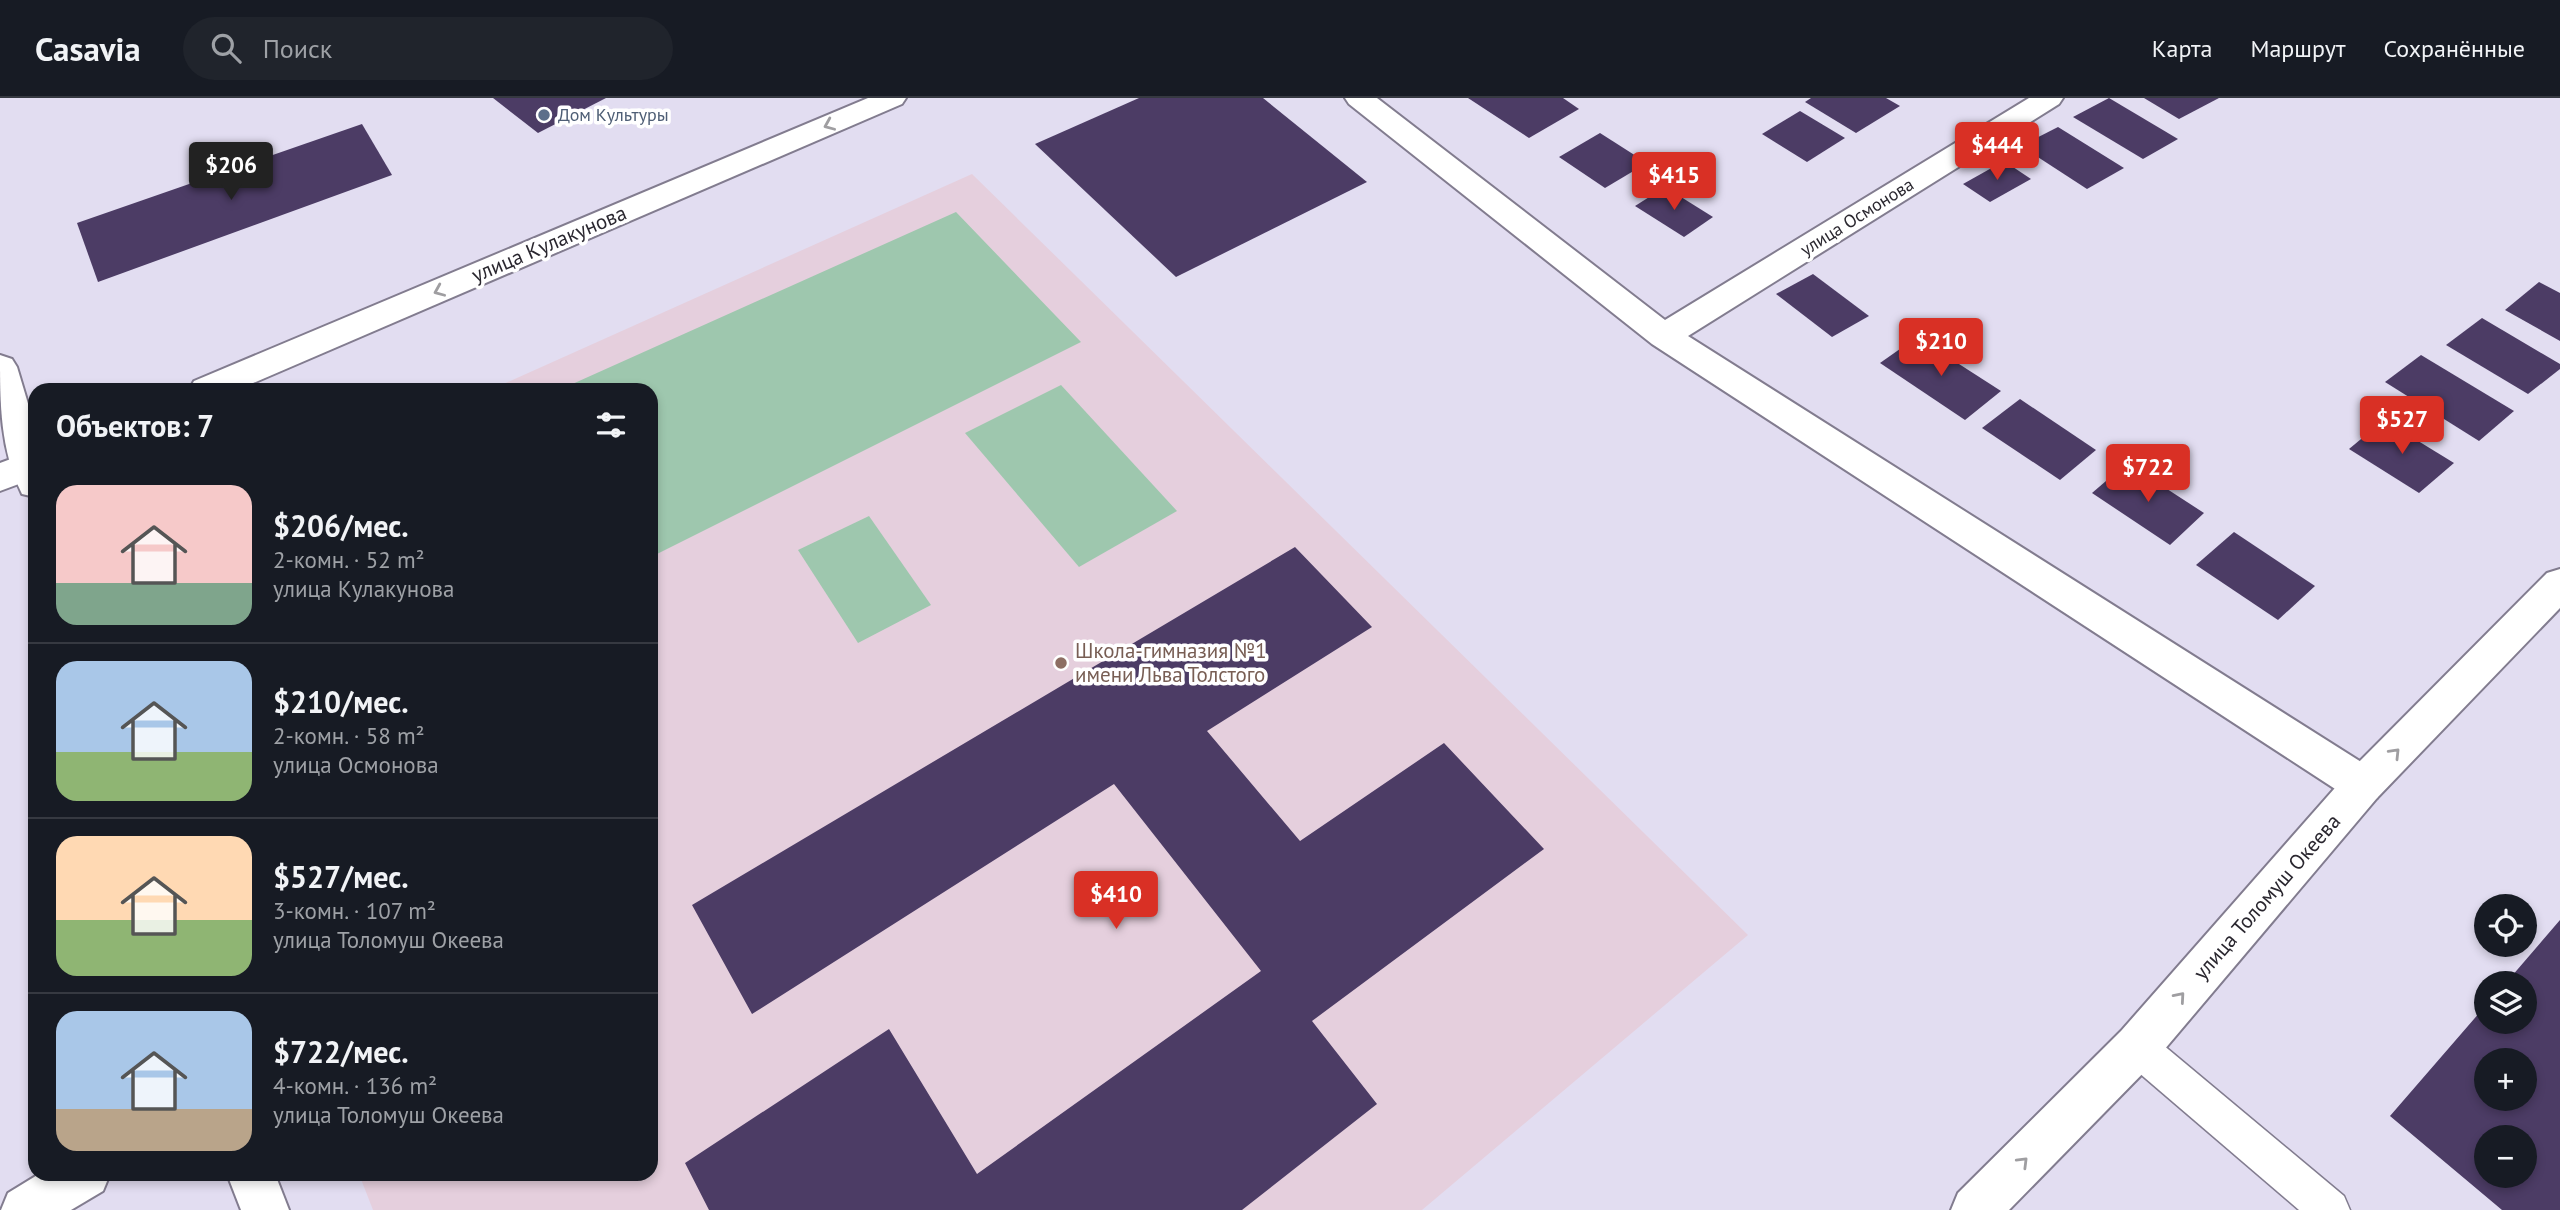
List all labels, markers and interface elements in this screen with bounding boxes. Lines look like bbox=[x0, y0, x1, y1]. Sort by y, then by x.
search box bbox=[183, 17, 673, 80]
text: Casavia bbox=[35, 27, 141, 70]
icon: search bbox=[207, 29, 245, 67]
text: Поиск bbox=[263, 32, 332, 65]
text: Карта bbox=[2152, 33, 2212, 64]
text: Маршрут bbox=[2250, 33, 2345, 64]
text: Сохранённые bbox=[2383, 33, 2525, 64]
place label: Дом Культуры bbox=[558, 103, 669, 126]
marker: Дом Культуры bbox=[536, 107, 552, 123]
one-way arrow bbox=[824, 117, 836, 131]
pin: $444 bbox=[1956, 122, 2038, 182]
text: $444 bbox=[1971, 130, 2023, 159]
pin: $206 bbox=[190, 142, 272, 202]
text: $206 bbox=[205, 150, 257, 179]
pin: $415 bbox=[1633, 152, 1715, 212]
text: $415 bbox=[1648, 160, 1700, 189]
street label: улица Осмонова bbox=[1796, 172, 1918, 261]
street label: улица Кулакунова bbox=[467, 199, 630, 288]
one-way arrow bbox=[434, 283, 447, 297]
pin: $210 bbox=[1900, 318, 1982, 378]
text: $210 bbox=[1915, 326, 1967, 355]
pin: $527 bbox=[2361, 396, 2443, 456]
text: $527 bbox=[2376, 404, 2428, 433]
text: Объектов: 7 bbox=[56, 406, 214, 445]
icon: filters bbox=[592, 406, 630, 444]
pin: $722 bbox=[2107, 444, 2189, 504]
text: $722 bbox=[2122, 452, 2174, 481]
text: $206/мес. bbox=[273, 506, 409, 545]
icon: home bbox=[112, 513, 196, 597]
text: 2-комн. · 52 m² bbox=[273, 545, 425, 574]
text: улица Кулакунова bbox=[273, 574, 454, 603]
place label: Школа-гимназия №1 имени Льва Толстого bbox=[1075, 637, 1267, 688]
marker: Школа-гимназия №1 имени Льва Толстого bbox=[1053, 655, 1069, 671]
text: $210/мес. bbox=[273, 682, 409, 721]
icon: home bbox=[112, 689, 196, 773]
text: 2-комн. · 58 m² bbox=[273, 721, 425, 750]
one-way arrow bbox=[2387, 748, 2400, 761]
text: улица Осмонова bbox=[273, 750, 439, 779]
street label: улица Толомуш Океева bbox=[2187, 808, 2346, 985]
text: $527/мес. bbox=[273, 857, 409, 896]
icon: home bbox=[112, 864, 196, 948]
pin: $410 bbox=[1075, 872, 1157, 931]
text: $410 bbox=[1090, 879, 1142, 908]
map controls bbox=[2474, 894, 2537, 1188]
button: locate bbox=[2474, 894, 2537, 957]
text: 3-комн. · 107 m² bbox=[273, 896, 436, 925]
text: улица Толомуш Океева bbox=[273, 925, 504, 954]
button: layers bbox=[2474, 971, 2537, 1034]
one-way arrow bbox=[2172, 992, 2184, 1005]
text: $722/мес. bbox=[273, 1032, 409, 1071]
icon: home bbox=[112, 1039, 196, 1123]
button: + bbox=[2474, 1048, 2537, 1111]
text: 4-комн. · 136 m² bbox=[273, 1071, 437, 1100]
text: улица Толомуш Океева bbox=[273, 1100, 504, 1129]
button: − bbox=[2474, 1125, 2537, 1188]
one-way arrow bbox=[2015, 1157, 2028, 1170]

